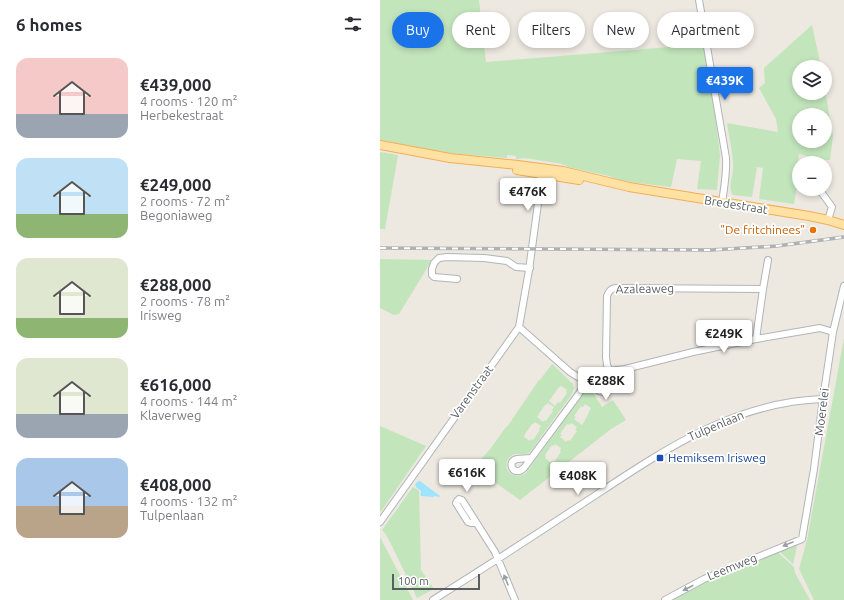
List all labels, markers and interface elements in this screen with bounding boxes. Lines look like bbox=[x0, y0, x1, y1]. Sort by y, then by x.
chip: Buy bbox=[392, 12, 444, 48]
chip: Rent bbox=[452, 12, 510, 48]
chip: Filters bbox=[518, 12, 585, 48]
chip: New bbox=[593, 12, 649, 48]
chip: Apartment bbox=[657, 12, 754, 48]
icon: filters bbox=[342, 13, 364, 35]
text: 6 homes bbox=[16, 15, 82, 34]
map controls bbox=[792, 60, 832, 196]
button: layers bbox=[792, 60, 832, 100]
pin: €439K bbox=[697, 67, 753, 101]
text: €439K bbox=[706, 73, 744, 87]
icon: home bbox=[48, 74, 96, 122]
text: €439,000 bbox=[140, 75, 211, 94]
text: 4 rooms · 120 m² bbox=[140, 94, 237, 108]
text: Herbekestraat bbox=[140, 108, 224, 122]
button: + bbox=[792, 108, 832, 148]
button: − bbox=[792, 156, 832, 196]
icon: home bbox=[48, 174, 96, 222]
text: €249,000 bbox=[140, 175, 211, 194]
pin: €476K bbox=[500, 178, 556, 212]
text: €476K bbox=[509, 184, 547, 198]
street label: Bredestraat bbox=[703, 193, 769, 216]
text: 2 rooms · 72 m² bbox=[140, 194, 230, 208]
text: Begoniaweg bbox=[140, 208, 213, 222]
place label: "De fritchinees" bbox=[720, 223, 805, 236]
marker: "De fritchinees" bbox=[808, 225, 818, 235]
icon: home bbox=[48, 274, 96, 322]
text: €288,000 bbox=[140, 275, 211, 294]
street label: Azaleaweg bbox=[616, 281, 674, 296]
text: 2 rooms · 78 m² bbox=[140, 294, 230, 308]
text: Irisweg bbox=[140, 308, 182, 322]
pin: €249K bbox=[696, 320, 752, 354]
text: €249K bbox=[705, 326, 743, 340]
street label: Varenstraat bbox=[448, 362, 496, 421]
pin: €288K bbox=[578, 367, 634, 401]
text: €288K bbox=[587, 373, 625, 387]
icon: home bbox=[48, 374, 96, 422]
text: €616,000 bbox=[140, 375, 211, 394]
street label: Moerelei bbox=[812, 387, 831, 437]
text: 4 rooms · 144 m² bbox=[140, 394, 237, 408]
text: Klaverweg bbox=[140, 408, 201, 422]
street label: Tulpenlaan bbox=[686, 408, 746, 443]
place label: Hemiksem Irisweg bbox=[668, 451, 766, 464]
marker: Hemiksem Irisweg bbox=[655, 453, 665, 463]
pin: €616K bbox=[439, 459, 495, 493]
pin: €408K bbox=[550, 462, 606, 496]
text: €616K bbox=[448, 465, 486, 479]
text: €408K bbox=[559, 468, 597, 482]
icon: home bbox=[48, 474, 96, 522]
text: €408,000 bbox=[140, 475, 211, 494]
text: 4 rooms · 132 m² bbox=[140, 494, 237, 508]
text: Tulpenlaan bbox=[140, 508, 204, 522]
one-way arrow bbox=[782, 542, 794, 548]
street label: Leemweg bbox=[705, 551, 759, 582]
scale bar bbox=[392, 572, 480, 591]
one-way arrow bbox=[503, 573, 509, 585]
text: 100 m bbox=[398, 575, 429, 587]
one-way arrow bbox=[682, 584, 693, 591]

